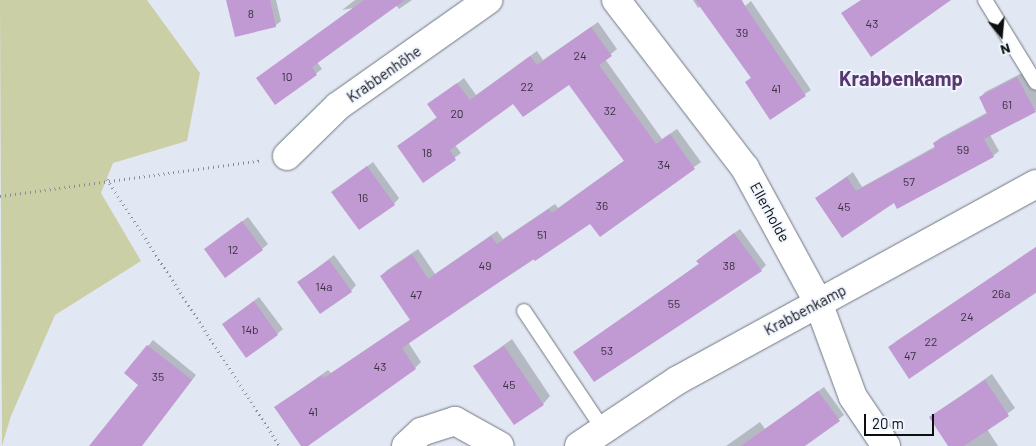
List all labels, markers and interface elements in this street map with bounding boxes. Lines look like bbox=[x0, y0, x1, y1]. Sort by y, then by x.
house number: 8 bbox=[248, 7, 254, 21]
north arrow bbox=[976, 10, 1026, 60]
house number: 43 bbox=[866, 17, 878, 31]
house number: 39 bbox=[736, 26, 748, 40]
text: N bbox=[999, 40, 1012, 59]
street label: Krabbenhöhe bbox=[343, 42, 425, 106]
house number: 24 bbox=[573, 49, 587, 63]
district label: Krabbenkamp bbox=[839, 66, 963, 90]
house number: 10 bbox=[282, 70, 292, 84]
house number: 22 bbox=[521, 80, 533, 94]
house number: 41 bbox=[771, 82, 781, 96]
house number: 61 bbox=[1002, 98, 1012, 112]
house number: 32 bbox=[604, 104, 616, 118]
house number: 20 bbox=[450, 107, 464, 121]
house number: 59 bbox=[957, 143, 969, 157]
house number: 18 bbox=[422, 146, 432, 160]
house number: 34 bbox=[658, 158, 670, 172]
house number: 57 bbox=[903, 175, 915, 189]
street label: Ellerholde bbox=[746, 179, 794, 245]
house number: 16 bbox=[358, 191, 368, 205]
house number: 36 bbox=[596, 199, 608, 213]
house number: 45 bbox=[838, 200, 850, 214]
house number: 51 bbox=[537, 228, 547, 242]
house number: 12 bbox=[228, 243, 238, 257]
house number: 49 bbox=[479, 259, 491, 273]
house number: 38 bbox=[723, 259, 735, 273]
house number: 14a bbox=[316, 280, 332, 294]
street label: Krabbenkamp bbox=[761, 281, 849, 339]
house number: 26a bbox=[992, 287, 1010, 301]
house number: 47 bbox=[410, 288, 422, 302]
house number: 55 bbox=[668, 297, 680, 311]
house number: 24 bbox=[960, 310, 974, 324]
house number: 14b bbox=[241, 323, 259, 337]
house number: 22 bbox=[925, 335, 937, 349]
house number: 53 bbox=[601, 344, 613, 358]
house number: 47 bbox=[904, 349, 916, 363]
house number: 43 bbox=[374, 360, 386, 374]
house number: 35 bbox=[152, 370, 164, 384]
house number: 45 bbox=[503, 378, 515, 392]
scale bar bbox=[866, 404, 936, 436]
house number: 41 bbox=[308, 405, 318, 419]
text: 20 m bbox=[872, 414, 904, 432]

